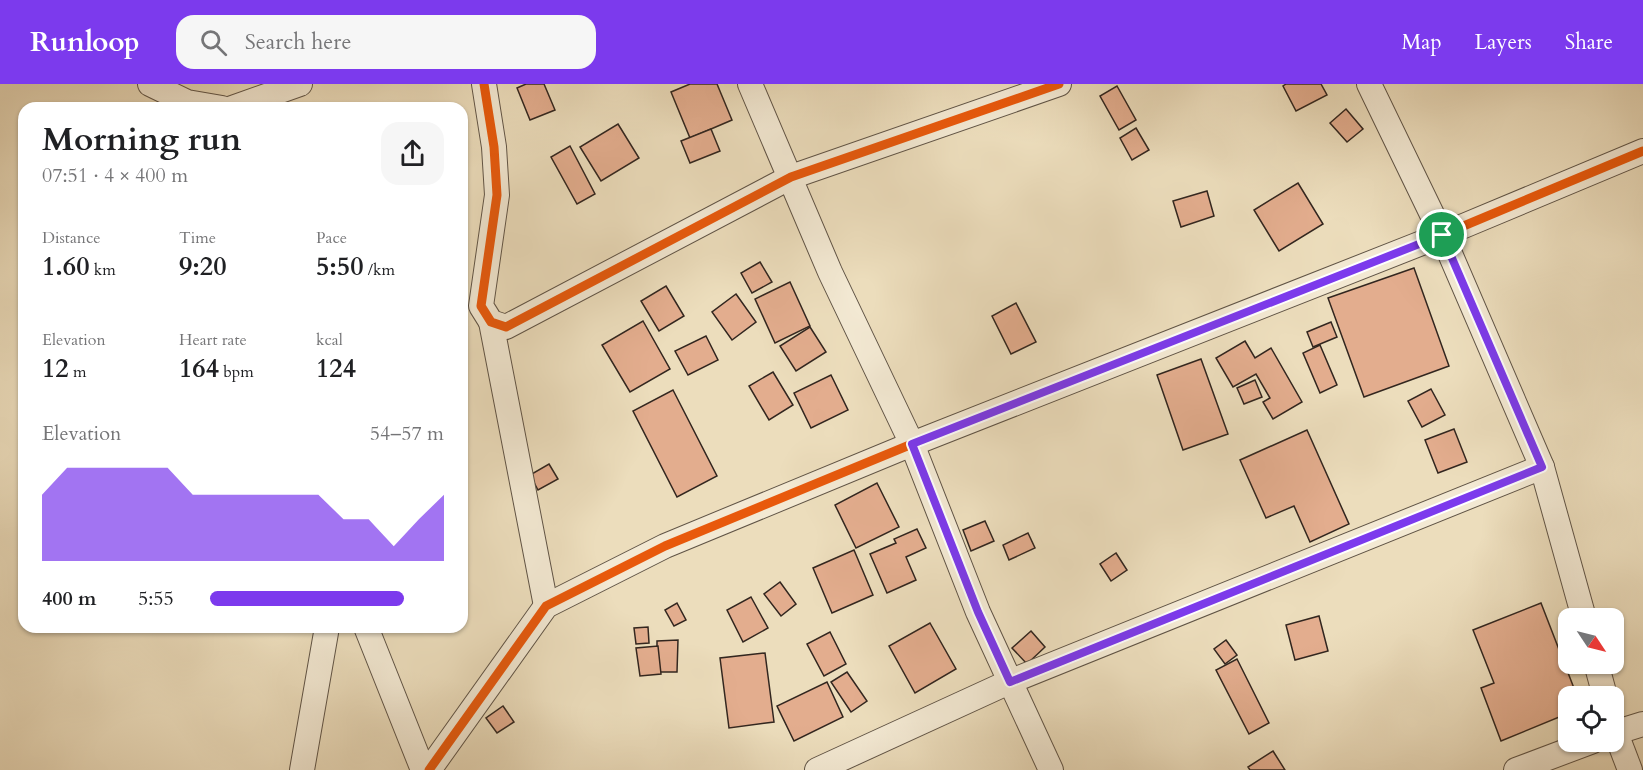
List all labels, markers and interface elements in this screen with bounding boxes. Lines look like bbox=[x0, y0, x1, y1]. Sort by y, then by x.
search box bbox=[176, 15, 596, 69]
text: Runloop bbox=[30, 23, 140, 61]
icon: search bbox=[197, 26, 230, 59]
text: Search here bbox=[245, 27, 351, 57]
text: Map bbox=[1402, 28, 1442, 57]
text: Layers bbox=[1475, 28, 1532, 57]
text: Share bbox=[1565, 28, 1613, 57]
text: Morning run bbox=[42, 117, 242, 162]
button: share bbox=[381, 122, 444, 185]
text: 07:51 · 4 × 400 m bbox=[42, 162, 188, 189]
pin bbox=[1416, 209, 1467, 260]
icon: arrive bbox=[1425, 218, 1458, 251]
text: Distance bbox=[42, 227, 100, 249]
text: Time bbox=[179, 227, 216, 249]
text: Pace bbox=[316, 227, 347, 249]
text: 1.60 bbox=[42, 249, 90, 284]
text: 9:20 bbox=[179, 249, 227, 284]
text: 5:50 bbox=[316, 249, 364, 284]
text: km bbox=[90, 259, 116, 281]
text: /km bbox=[364, 259, 395, 281]
text: Elevation bbox=[42, 329, 106, 351]
text: Heart rate bbox=[179, 329, 247, 351]
text: kcal bbox=[316, 329, 343, 351]
text: 12 bbox=[42, 351, 69, 386]
text: 164 bbox=[179, 351, 219, 386]
text: 124 bbox=[316, 351, 356, 386]
text: m bbox=[69, 361, 86, 383]
text: bpm bbox=[219, 361, 254, 383]
text: Elevation bbox=[42, 420, 121, 447]
text: 54–57 m bbox=[370, 420, 444, 447]
text: 400 m bbox=[42, 585, 97, 612]
text: 5:55 bbox=[138, 585, 174, 612]
north arrow bbox=[1558, 608, 1624, 674]
map controls bbox=[1558, 608, 1624, 752]
button: locate bbox=[1558, 686, 1624, 752]

